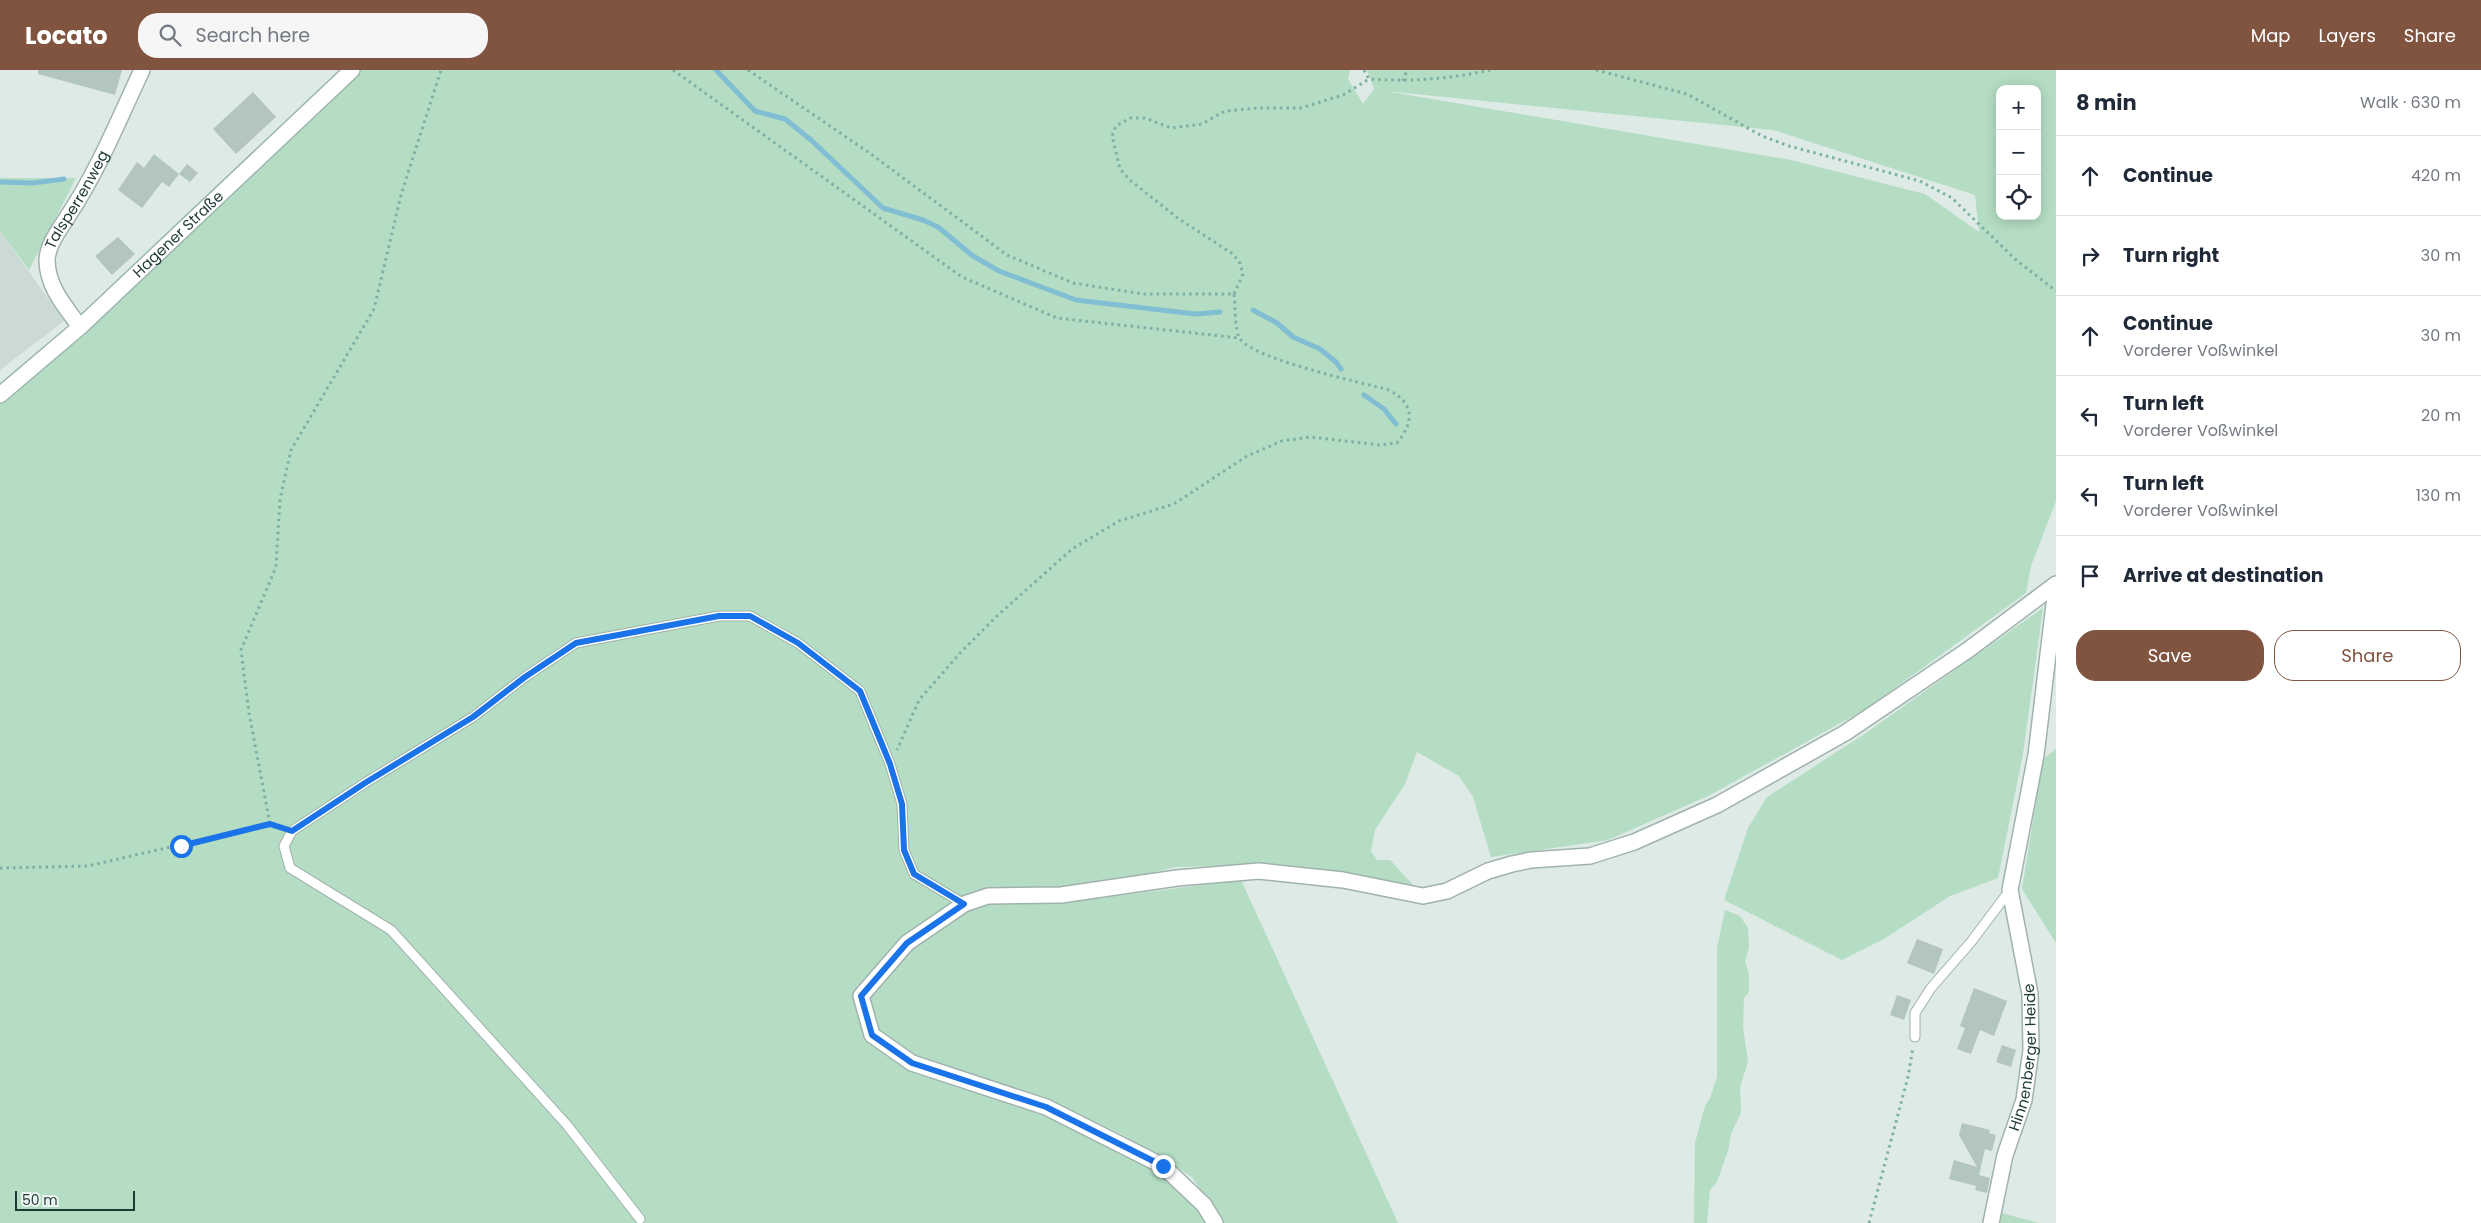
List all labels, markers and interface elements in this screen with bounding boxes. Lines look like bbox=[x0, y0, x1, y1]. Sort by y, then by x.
search box bbox=[138, 13, 488, 58]
text: Locato bbox=[25, 19, 108, 52]
icon: search bbox=[156, 21, 184, 49]
text: Search here bbox=[196, 22, 310, 49]
text: Map bbox=[2251, 23, 2291, 48]
text: Layers bbox=[2319, 23, 2376, 48]
text: Share bbox=[2404, 23, 2456, 48]
map controls bbox=[1996, 85, 2041, 220]
button: + bbox=[1996, 85, 2041, 130]
text: 8 min bbox=[2076, 88, 2137, 117]
text: Walk · 630 m bbox=[2360, 91, 2461, 114]
button: − bbox=[1996, 130, 2041, 175]
street label: Talsperrenweg bbox=[39, 146, 113, 252]
icon: ahead bbox=[2076, 162, 2104, 190]
text: Continue bbox=[2123, 162, 2213, 189]
text: 420 m bbox=[2411, 164, 2461, 187]
button: locate bbox=[1996, 175, 2041, 220]
street label: Hagener Straße bbox=[128, 186, 228, 282]
icon: right bbox=[2076, 242, 2104, 270]
text: Turn right bbox=[2123, 242, 2219, 269]
text: 30 m bbox=[2421, 244, 2461, 267]
text: Continue bbox=[2123, 310, 2213, 337]
icon: ahead bbox=[2076, 322, 2104, 350]
text: 30 m bbox=[2421, 324, 2461, 347]
text: Vorderer Voßwinkel bbox=[2123, 339, 2278, 362]
text: Turn left bbox=[2123, 390, 2204, 417]
icon: left bbox=[2076, 402, 2104, 430]
text: 20 m bbox=[2421, 404, 2461, 427]
text: Vorderer Voßwinkel bbox=[2123, 419, 2278, 442]
text: Turn left bbox=[2123, 470, 2204, 497]
icon: left bbox=[2076, 482, 2104, 510]
text: 130 m bbox=[2416, 484, 2461, 507]
text: Vorderer Voßwinkel bbox=[2123, 499, 2278, 522]
icon: arrive bbox=[2076, 562, 2104, 590]
text: Arrive at destination bbox=[2123, 562, 2324, 589]
button: Save bbox=[2076, 630, 2264, 681]
button: Share bbox=[2274, 630, 2461, 681]
route start bbox=[170, 835, 193, 858]
street label: Hinnenberger Heide bbox=[2003, 982, 2042, 1134]
route end bbox=[1152, 1155, 1175, 1178]
scale bar bbox=[15, 1188, 135, 1211]
text: 50 m bbox=[22, 1190, 58, 1210]

